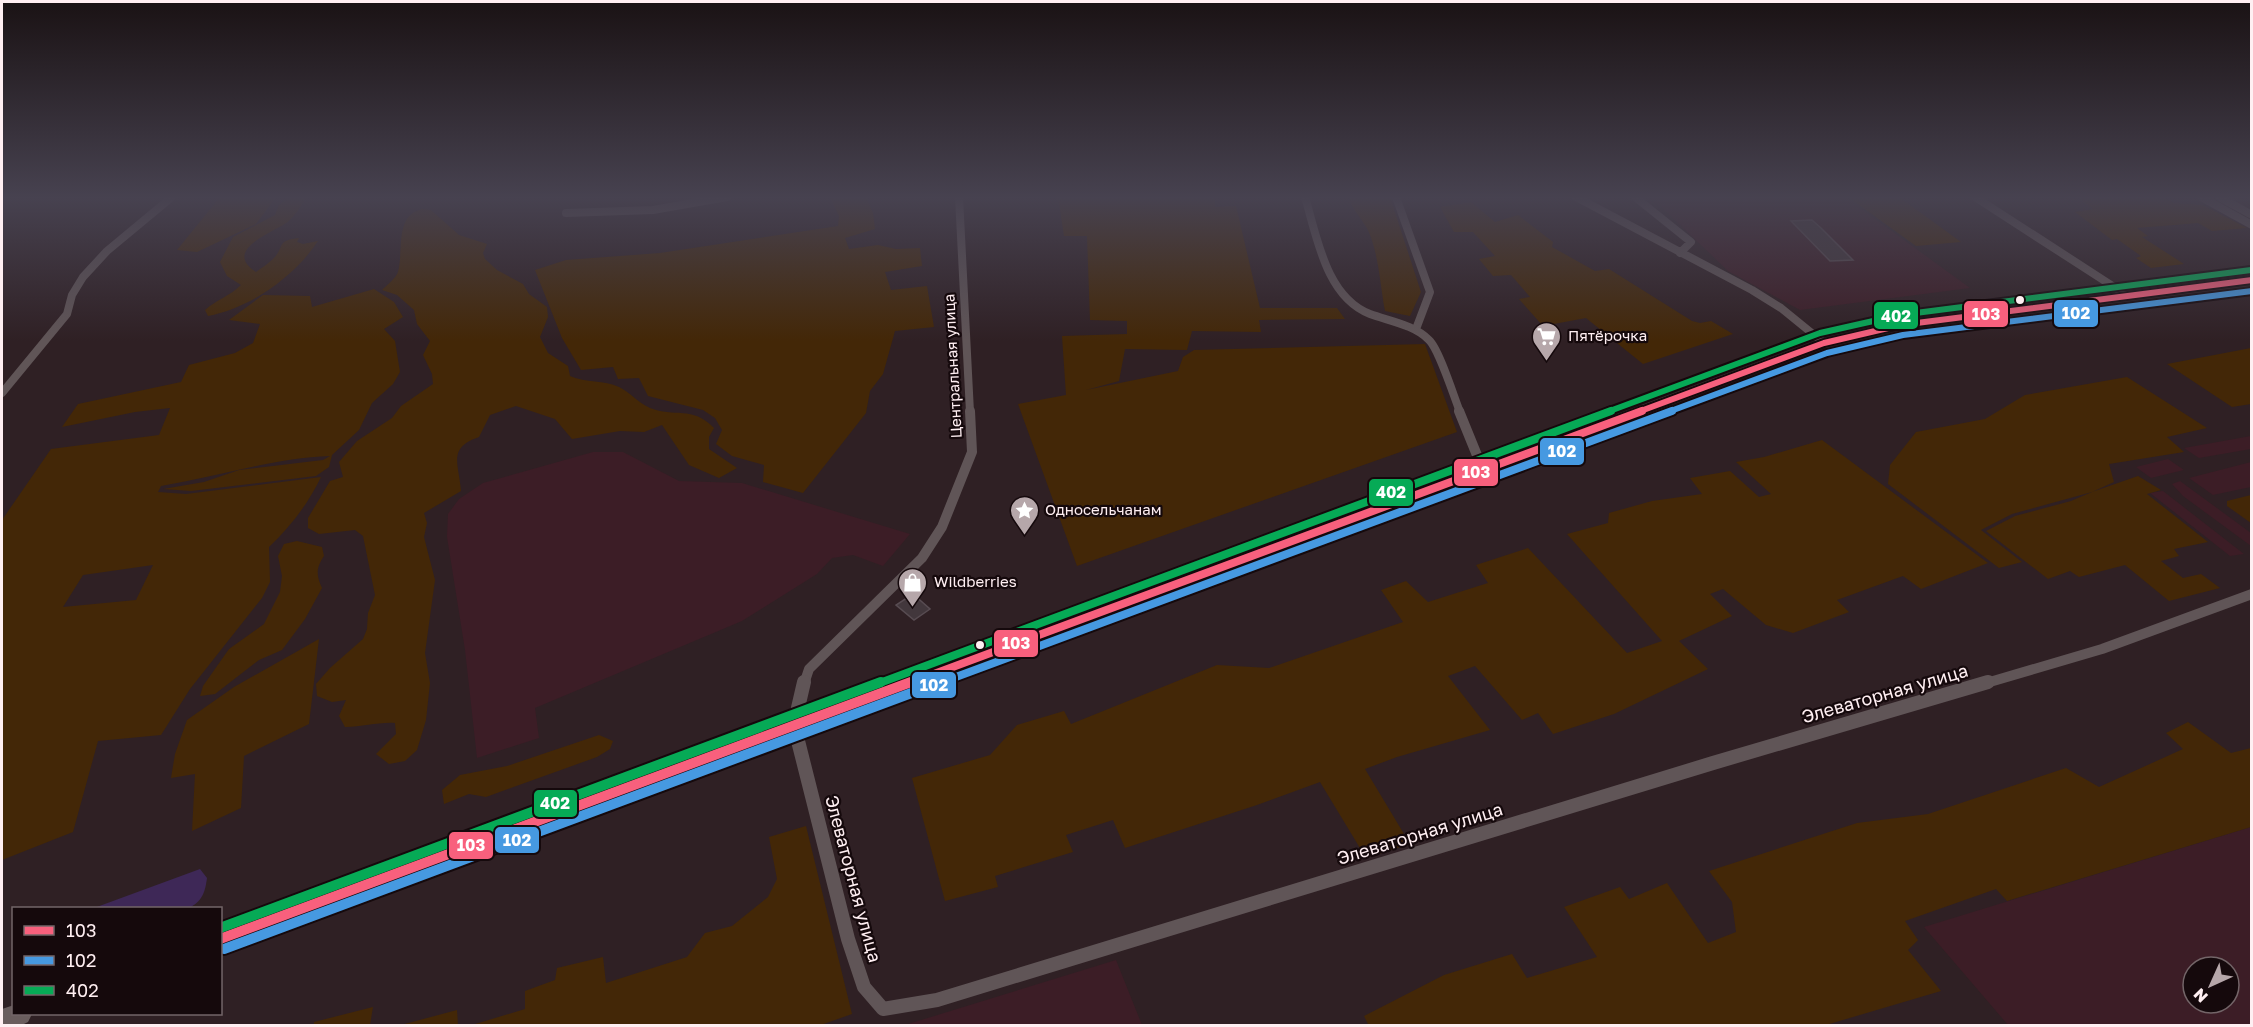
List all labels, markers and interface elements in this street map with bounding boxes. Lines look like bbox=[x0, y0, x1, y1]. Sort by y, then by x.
street label: Центральная улица bbox=[939, 293, 965, 439]
unlabelled marker bbox=[2014, 294, 2026, 306]
line badge: 102 bbox=[2053, 299, 2099, 328]
line badge: 103 bbox=[1963, 300, 2009, 328]
line badge: 402 bbox=[1873, 301, 1919, 330]
text: 102 bbox=[2062, 303, 2090, 323]
text: 103 bbox=[1972, 304, 2000, 324]
text: 402 bbox=[1881, 306, 1911, 326]
supermarket icon: Пятёрочка bbox=[1531, 320, 1563, 362]
place label: Пятёрочка bbox=[1568, 326, 1647, 344]
line badge: 102 bbox=[1539, 437, 1585, 466]
text: 102 bbox=[1548, 441, 1576, 461]
line badge: 103 bbox=[1453, 458, 1499, 487]
text: 103 bbox=[1462, 462, 1490, 482]
line badge: 402 bbox=[1368, 478, 1414, 507]
text: 402 bbox=[1376, 482, 1406, 502]
place icon: Односельчанам bbox=[1008, 494, 1040, 536]
place label: Односельчанам bbox=[1045, 500, 1161, 518]
shop icon: Wildberries bbox=[897, 566, 929, 608]
place label: Wildberries bbox=[934, 572, 1017, 590]
line badge: 103 bbox=[993, 629, 1039, 658]
text: 103 bbox=[1002, 633, 1030, 653]
unlabelled marker bbox=[974, 639, 986, 651]
street label: Элеваторная улица bbox=[1799, 659, 1970, 727]
line badge: 102 bbox=[911, 671, 957, 699]
text: 102 bbox=[920, 675, 948, 695]
line badge: 402 bbox=[533, 789, 578, 818]
text: 402 bbox=[540, 793, 570, 813]
street label: Элеваторная улица bbox=[821, 793, 887, 965]
street label: Элеваторная улица bbox=[1334, 797, 1505, 869]
line badge: 102 bbox=[494, 826, 540, 854]
text: 102 bbox=[503, 830, 531, 850]
line badge: 103 bbox=[448, 831, 494, 860]
text: 103 bbox=[457, 835, 485, 855]
legend bbox=[12, 907, 222, 1015]
text: 103 bbox=[66, 919, 96, 941]
text: 102 bbox=[66, 949, 96, 971]
north arrow bbox=[2181, 955, 2241, 1015]
text: 402 bbox=[66, 979, 99, 1001]
text: N bbox=[2189, 984, 2212, 1007]

